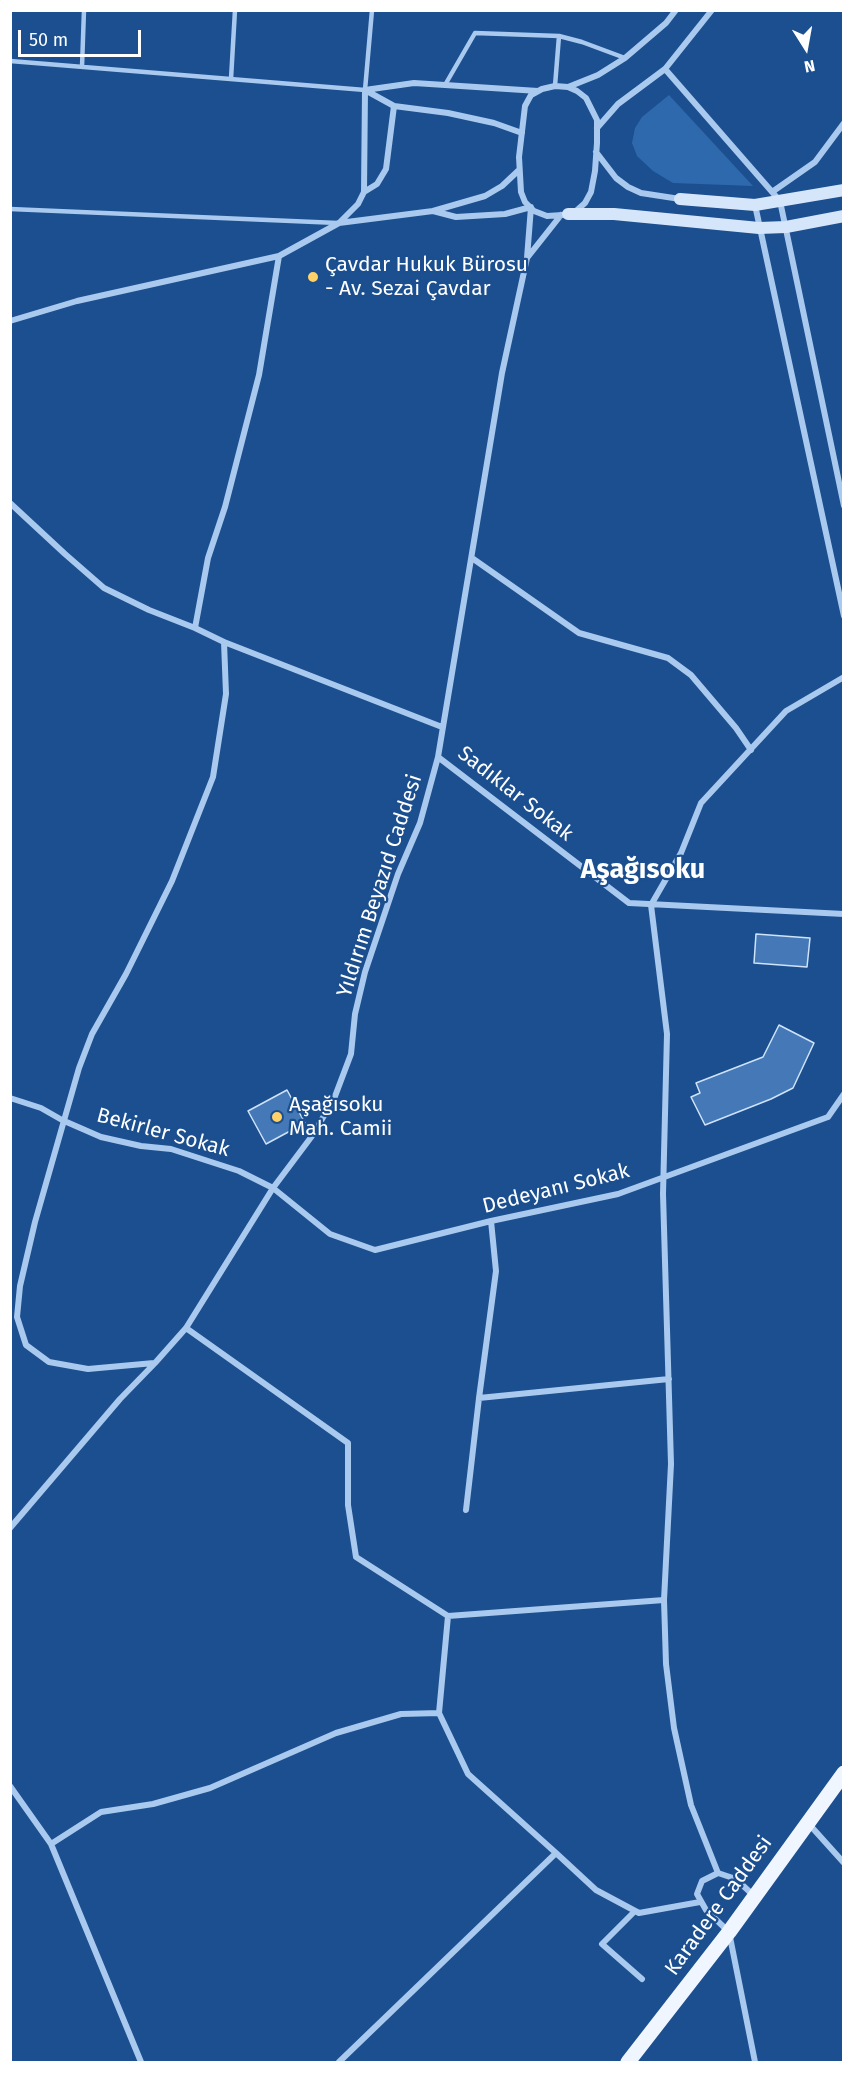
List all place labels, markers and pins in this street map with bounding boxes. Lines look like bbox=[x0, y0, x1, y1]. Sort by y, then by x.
place label: Çavdar Hukuk Bürosu - Av. Sezai Çavdar bbox=[325, 252, 528, 302]
marker: Çavdar Hukuk Bürosu - Av. Sezai Çavdar bbox=[306, 270, 320, 284]
place label: Aşağısoku Mah. Camii bbox=[289, 1092, 392, 1142]
marker: Aşağısoku Mah. Camii bbox=[270, 1110, 284, 1124]

